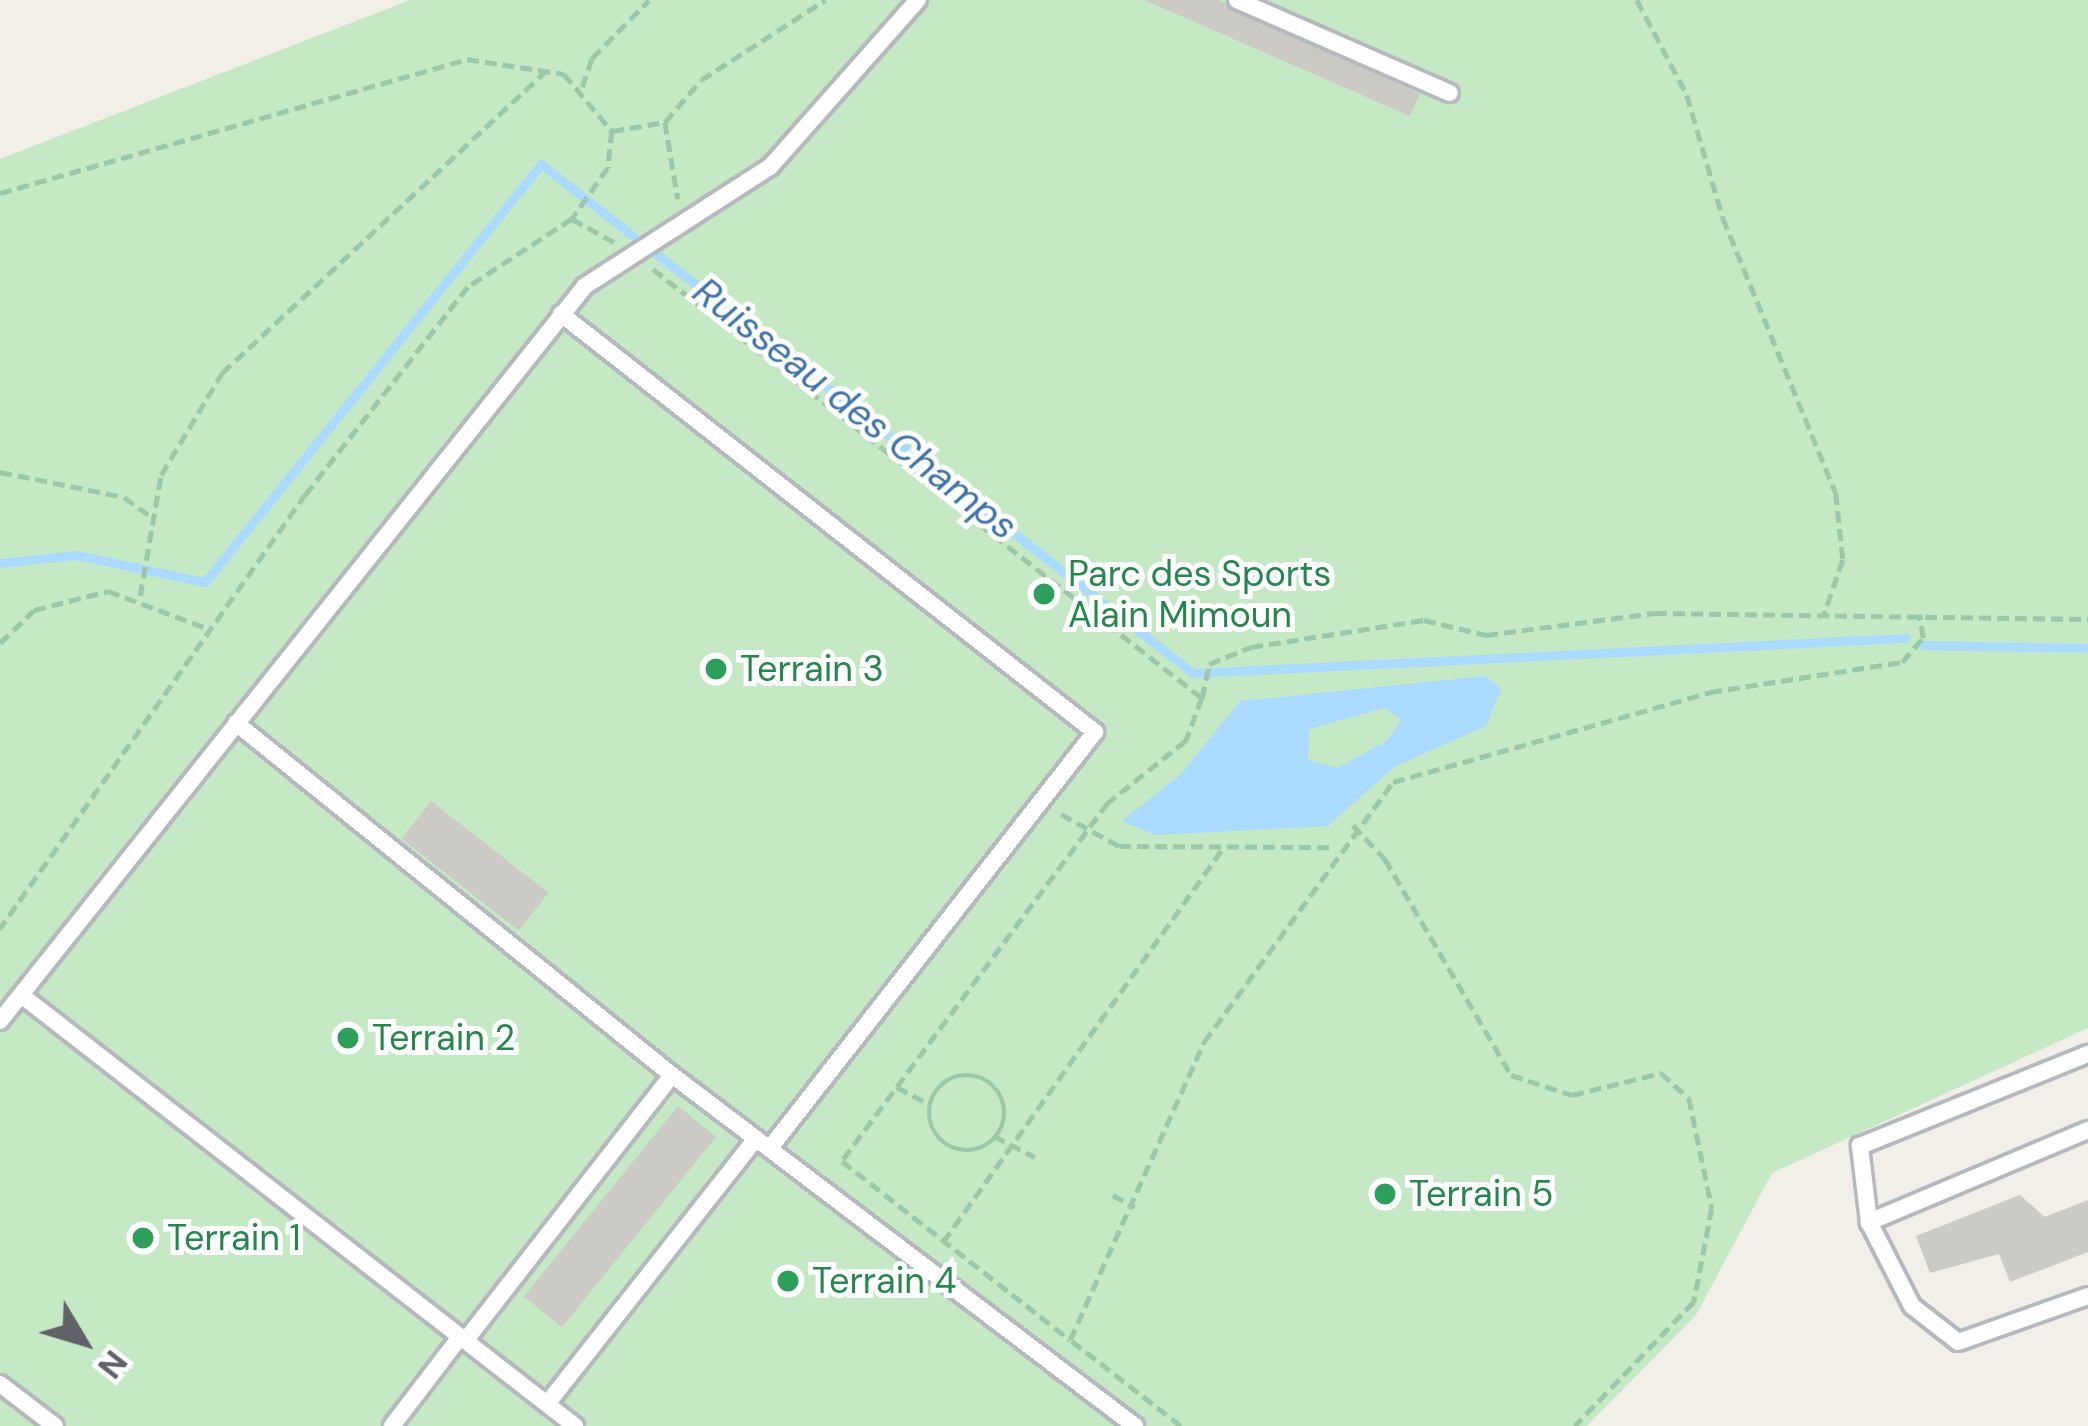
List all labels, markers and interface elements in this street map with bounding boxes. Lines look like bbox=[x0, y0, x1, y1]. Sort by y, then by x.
water label: Ruisseau des Champs bbox=[684, 268, 1026, 550]
place label: Parc des Sports Alain Mimoun bbox=[1068, 551, 1331, 636]
marker: Parc des Sports Alain Mimoun bbox=[1031, 581, 1057, 607]
place label: Terrain 3 bbox=[740, 647, 884, 691]
marker: Terrain 3 bbox=[703, 656, 729, 682]
place label: Terrain 2 bbox=[372, 1016, 515, 1060]
marker: Terrain 2 bbox=[335, 1025, 361, 1051]
place label: Terrain 5 bbox=[1409, 1172, 1553, 1216]
marker: Terrain 5 bbox=[1372, 1181, 1398, 1207]
place label: Terrain 1 bbox=[167, 1216, 301, 1260]
marker: Terrain 1 bbox=[130, 1225, 156, 1251]
place label: Terrain 4 bbox=[812, 1259, 956, 1303]
marker: Terrain 4 bbox=[775, 1268, 801, 1294]
north arrow bbox=[24, 1282, 144, 1402]
text: N bbox=[88, 1342, 137, 1387]

